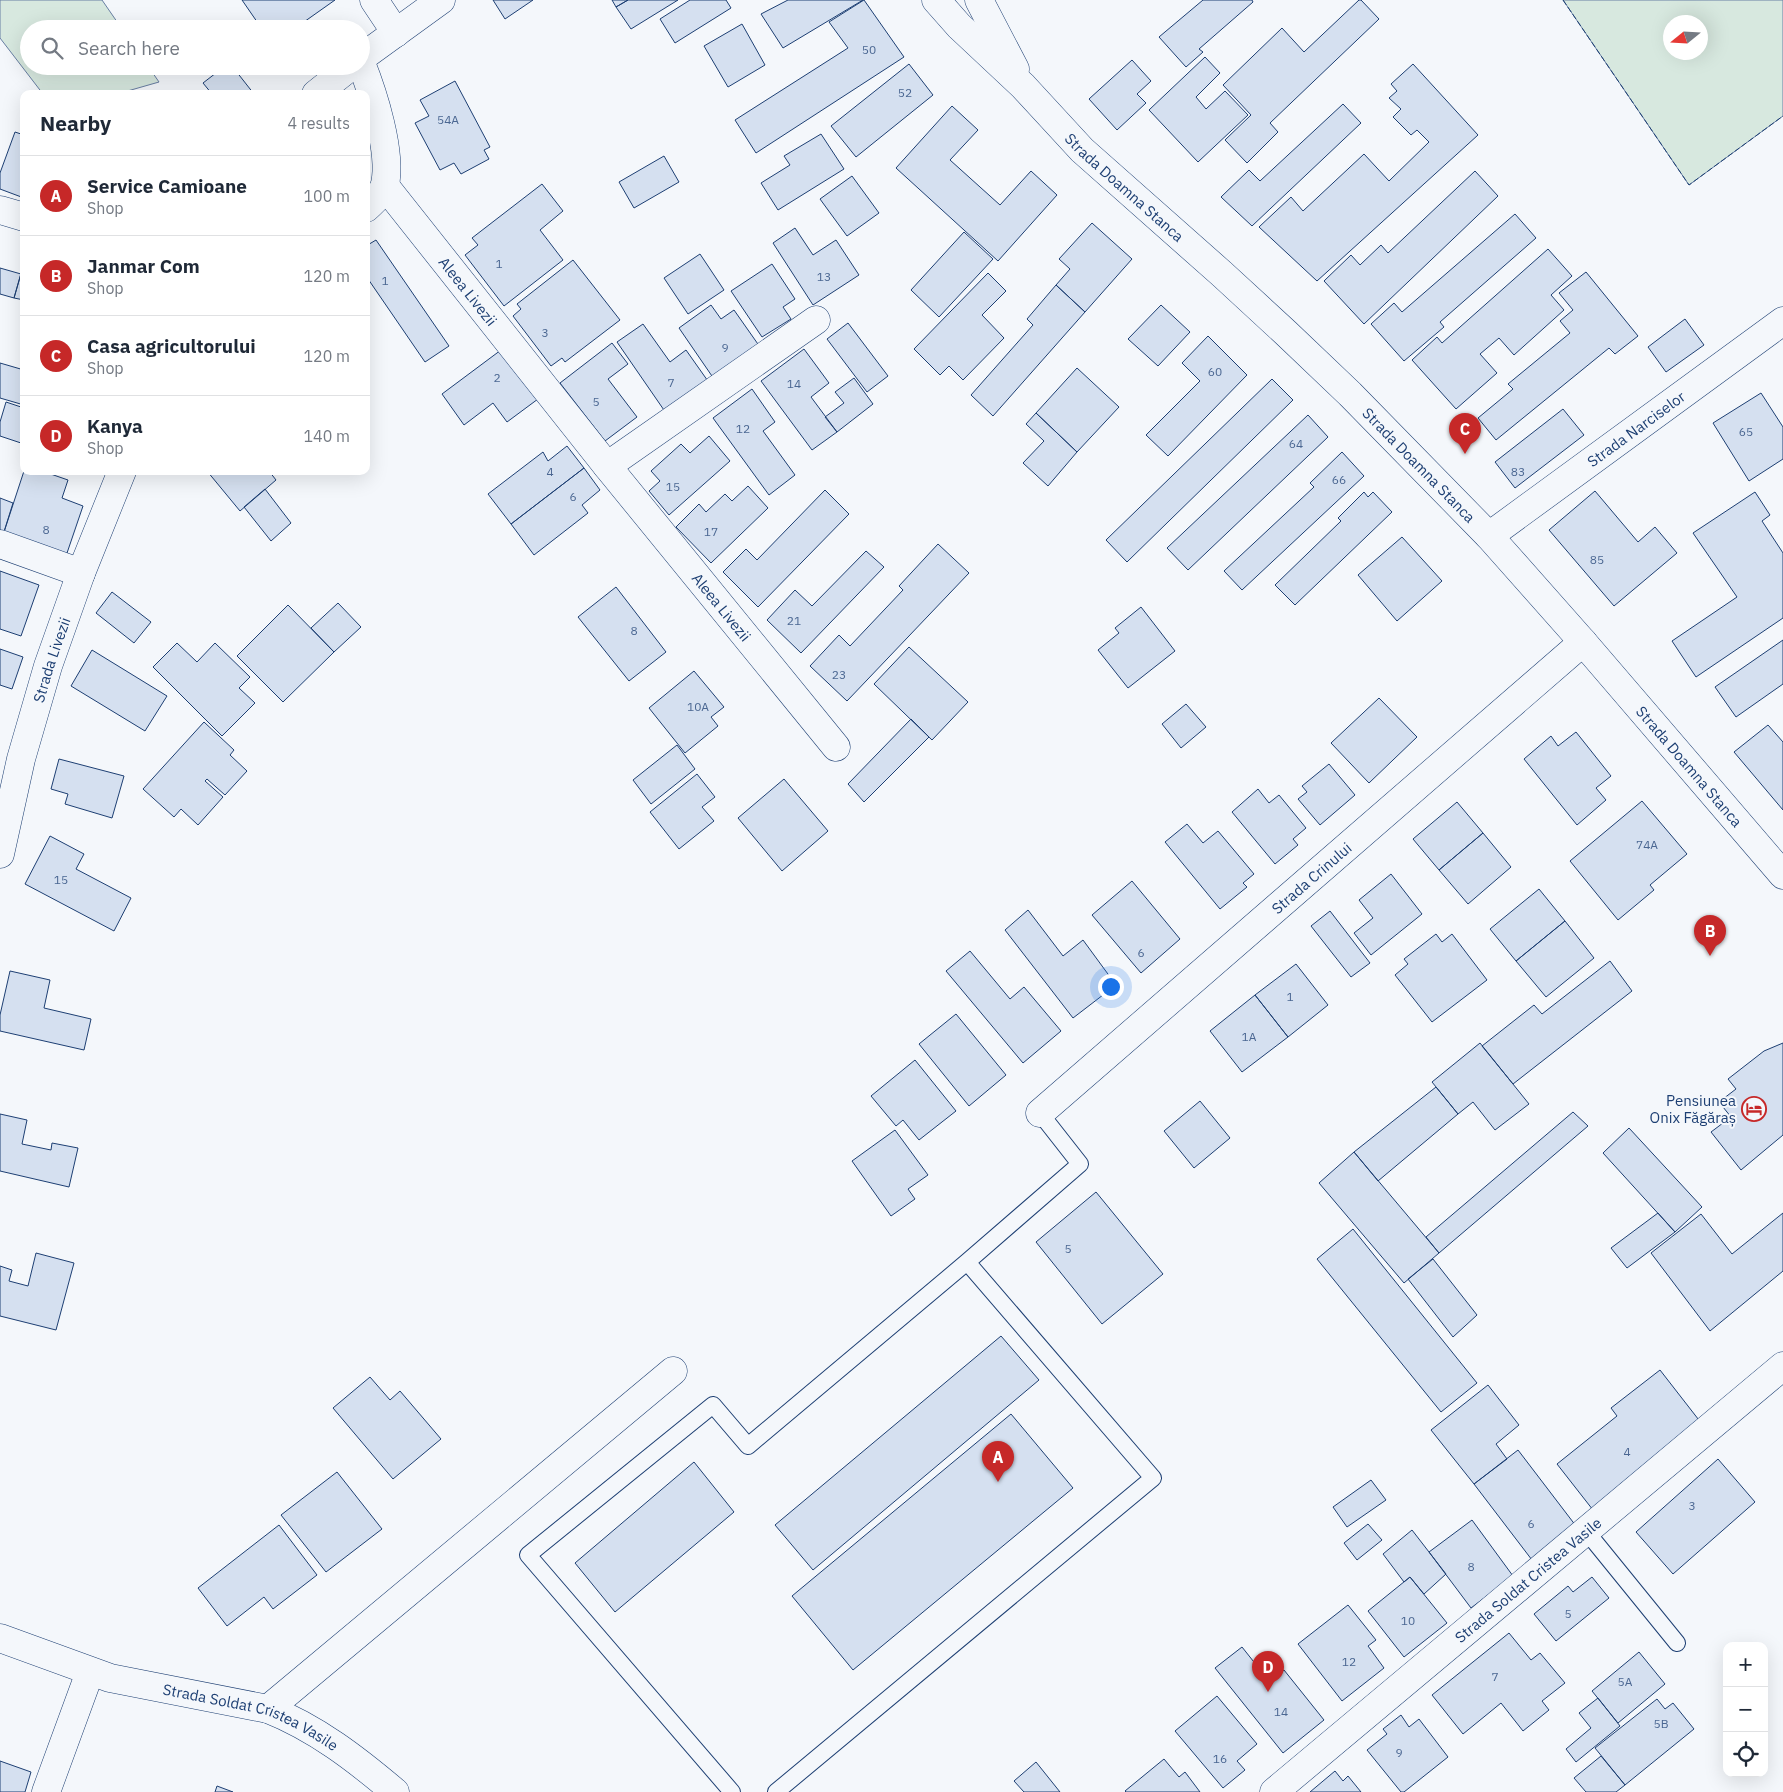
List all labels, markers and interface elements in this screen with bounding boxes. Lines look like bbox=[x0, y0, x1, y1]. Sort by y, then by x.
north arrow bbox=[1663, 15, 1708, 60]
search box bbox=[20, 20, 370, 75]
icon: search bbox=[38, 34, 66, 62]
text: Search here bbox=[78, 36, 180, 60]
house number: 50 bbox=[862, 42, 876, 57]
house number: 52 bbox=[898, 85, 912, 100]
text: Nearby bbox=[40, 109, 111, 137]
house number: 54A bbox=[437, 112, 459, 127]
text: 4 results bbox=[287, 113, 350, 133]
street label: Strada Doamna Stanca bbox=[1061, 129, 1188, 245]
text: Service Camioane bbox=[87, 174, 247, 198]
text: A bbox=[51, 186, 61, 206]
text: 100 m bbox=[303, 186, 350, 206]
text: Shop bbox=[87, 198, 124, 218]
street label: Aleea Livezii bbox=[435, 253, 501, 329]
text: Janmar Com bbox=[87, 254, 200, 278]
house number: 1 bbox=[495, 256, 503, 271]
text: B bbox=[51, 266, 61, 286]
text: 120 m bbox=[303, 266, 350, 286]
house number: 13 bbox=[817, 269, 831, 284]
house number: 1 bbox=[381, 273, 389, 288]
text: Shop bbox=[87, 278, 124, 298]
house number: 3 bbox=[541, 325, 549, 340]
text: Casa agricultorului bbox=[87, 334, 256, 358]
house number: 9 bbox=[721, 340, 729, 355]
text: C bbox=[51, 346, 61, 366]
text: 120 m bbox=[303, 346, 350, 366]
text: Shop bbox=[87, 358, 124, 378]
house number: 60 bbox=[1208, 364, 1222, 379]
house number: 2 bbox=[493, 370, 501, 385]
house number: 7 bbox=[667, 375, 675, 390]
house number: 14 bbox=[787, 376, 801, 391]
street label: Strada Narciselor bbox=[1583, 386, 1689, 471]
house number: 5 bbox=[592, 394, 600, 409]
street label: Strada Doamna Stanca bbox=[1359, 403, 1480, 526]
pin: C bbox=[1449, 413, 1481, 454]
text: Kanya bbox=[87, 414, 143, 438]
house number: 12 bbox=[736, 421, 750, 436]
house number: 65 bbox=[1739, 424, 1753, 439]
text: D bbox=[50, 426, 62, 446]
text: 140 m bbox=[303, 426, 350, 446]
house number: 64 bbox=[1289, 436, 1303, 451]
text: Shop bbox=[87, 438, 124, 458]
house number: 4 bbox=[546, 464, 554, 479]
house number: 83 bbox=[1511, 464, 1525, 479]
house number: 66 bbox=[1332, 472, 1346, 487]
house number: 15 bbox=[666, 479, 680, 494]
house number: 6 bbox=[569, 489, 577, 504]
house number: 8 bbox=[42, 522, 50, 537]
house number: 17 bbox=[704, 524, 718, 539]
house number: 85 bbox=[1590, 552, 1604, 567]
street label: Aleea Livezii bbox=[688, 569, 755, 645]
house number: 21 bbox=[787, 613, 801, 628]
street label: Strada Livezii bbox=[28, 614, 74, 705]
house number: 8 bbox=[630, 623, 638, 638]
house number: 23 bbox=[832, 667, 846, 682]
house number: 10A bbox=[687, 699, 709, 714]
street label: Strada Doamna Stanca bbox=[1632, 702, 1747, 831]
house number: 74A bbox=[1636, 837, 1658, 852]
street label: Strada Crinului bbox=[1267, 838, 1355, 918]
house number: 15 bbox=[54, 872, 68, 887]
pin: B bbox=[1694, 915, 1726, 956]
house number: 6 bbox=[1137, 945, 1145, 960]
your location bbox=[1098, 974, 1124, 1000]
house number: 1 bbox=[1286, 989, 1294, 1004]
house number: 1A bbox=[1242, 1029, 1257, 1044]
place label: Pensiunea Onix Făgăraș bbox=[1650, 1091, 1736, 1127]
hotel icon: Pensiunea Onix Făgăraș bbox=[1741, 1096, 1767, 1122]
house number: 5 bbox=[1064, 1241, 1072, 1256]
pin: A bbox=[982, 1441, 1014, 1482]
house number: 4 bbox=[1623, 1444, 1631, 1459]
house number: 3 bbox=[1688, 1498, 1696, 1513]
street label: Strada Soldat Cristea Vasile bbox=[1451, 1513, 1605, 1646]
house number: 6 bbox=[1527, 1516, 1535, 1531]
house number: 8 bbox=[1467, 1559, 1475, 1574]
house number: 5 bbox=[1564, 1606, 1572, 1621]
house number: 10 bbox=[1401, 1613, 1415, 1628]
map controls bbox=[1723, 1642, 1768, 1777]
button: + bbox=[1723, 1642, 1768, 1687]
pin: D bbox=[1252, 1651, 1284, 1692]
house number: 12 bbox=[1342, 1654, 1356, 1669]
house number: 7 bbox=[1491, 1669, 1499, 1684]
house number: 5A bbox=[1618, 1674, 1633, 1689]
street label: Strada Soldat Cristea Vasile bbox=[161, 1679, 342, 1754]
button: − bbox=[1723, 1687, 1768, 1732]
house number: 14 bbox=[1274, 1704, 1288, 1719]
house number: 5B bbox=[1653, 1716, 1669, 1731]
button: locate bbox=[1723, 1732, 1768, 1777]
house number: 9 bbox=[1395, 1745, 1403, 1760]
house number: 16 bbox=[1213, 1751, 1227, 1766]

